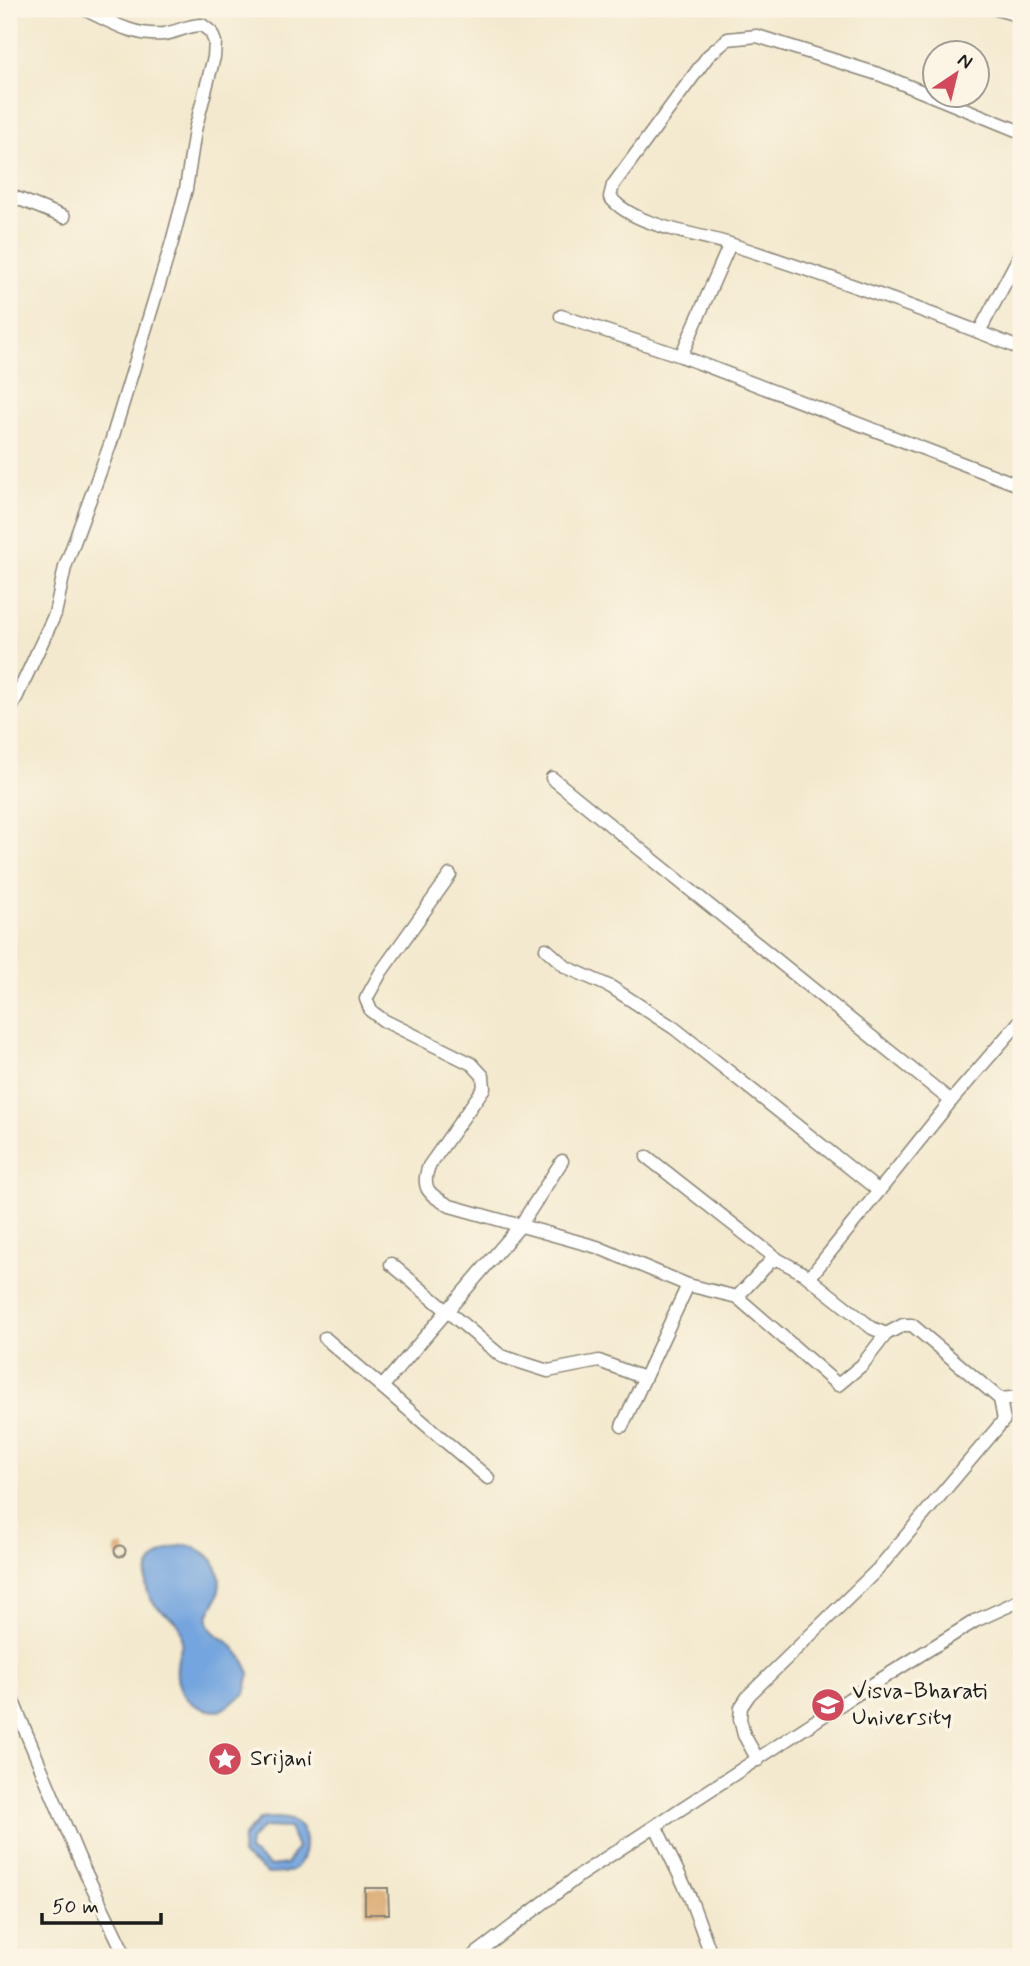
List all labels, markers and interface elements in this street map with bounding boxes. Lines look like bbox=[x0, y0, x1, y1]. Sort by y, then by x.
north arrow bbox=[922, 38, 992, 108]
text: N bbox=[953, 47, 977, 75]
place label: Visva-Bharati University bbox=[852, 1677, 987, 1733]
school or university icon: Visva-Bharati University bbox=[809, 1686, 847, 1724]
place icon: Srijani bbox=[206, 1740, 244, 1778]
place label: Srijani bbox=[250, 1744, 312, 1774]
scale bar bbox=[42, 1882, 161, 1926]
text: 50 m bbox=[52, 1893, 99, 1921]

